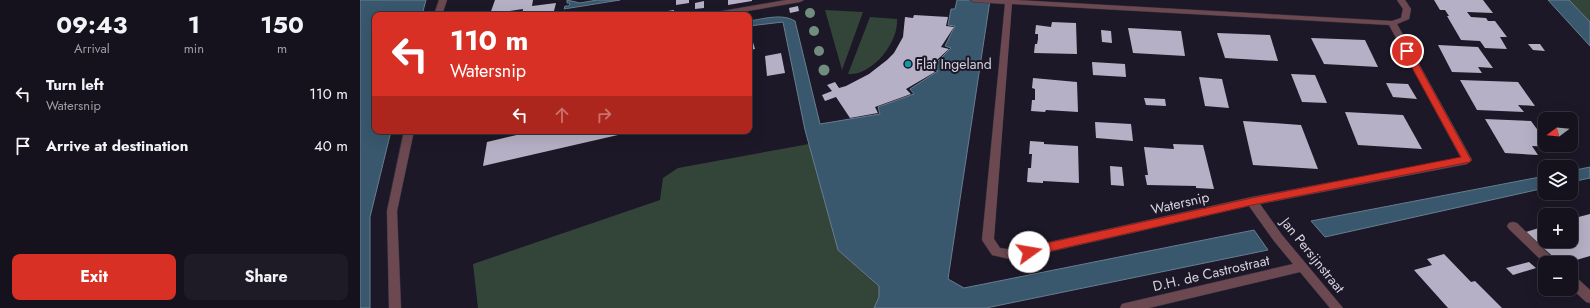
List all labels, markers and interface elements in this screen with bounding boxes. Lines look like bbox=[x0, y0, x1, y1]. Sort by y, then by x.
text: 09:43 bbox=[56, 7, 128, 42]
text: 1 bbox=[188, 7, 200, 42]
text: 150 bbox=[260, 7, 304, 42]
text: 110 m bbox=[450, 20, 528, 61]
icon: left bbox=[384, 28, 436, 80]
pin bbox=[1390, 34, 1424, 68]
text: Arrival bbox=[74, 39, 110, 58]
text: min bbox=[184, 39, 204, 58]
text: m bbox=[277, 39, 287, 58]
icon: arrive bbox=[1396, 40, 1418, 62]
place label: Flat Ingeland bbox=[916, 54, 992, 74]
text: Watersnip bbox=[450, 58, 526, 84]
marker: Flat Ingeland bbox=[903, 59, 913, 69]
text: Turn left bbox=[46, 74, 104, 96]
icon: left bbox=[12, 83, 34, 105]
text: 110 m bbox=[309, 83, 348, 105]
text: Watersnip bbox=[46, 96, 101, 115]
icon: left bbox=[509, 104, 531, 126]
icon: ahead bbox=[551, 104, 573, 126]
icon: right bbox=[593, 104, 615, 126]
north arrow bbox=[1538, 112, 1578, 152]
map controls bbox=[1538, 112, 1578, 296]
icon: arrive bbox=[12, 135, 34, 157]
text: Arrive at destination bbox=[46, 135, 188, 157]
text: 40 m bbox=[314, 135, 348, 157]
button: layers bbox=[1538, 160, 1578, 200]
street label: Watersnip bbox=[1149, 187, 1211, 219]
button: + bbox=[1538, 208, 1578, 248]
street label: Jan Persijnstraat bbox=[1275, 212, 1350, 297]
position arrow bbox=[1008, 231, 1050, 273]
street label: D.H. de Castrostraat bbox=[1151, 250, 1272, 296]
button: Exit bbox=[12, 254, 176, 300]
button: Share bbox=[184, 254, 348, 300]
button: − bbox=[1538, 256, 1578, 296]

